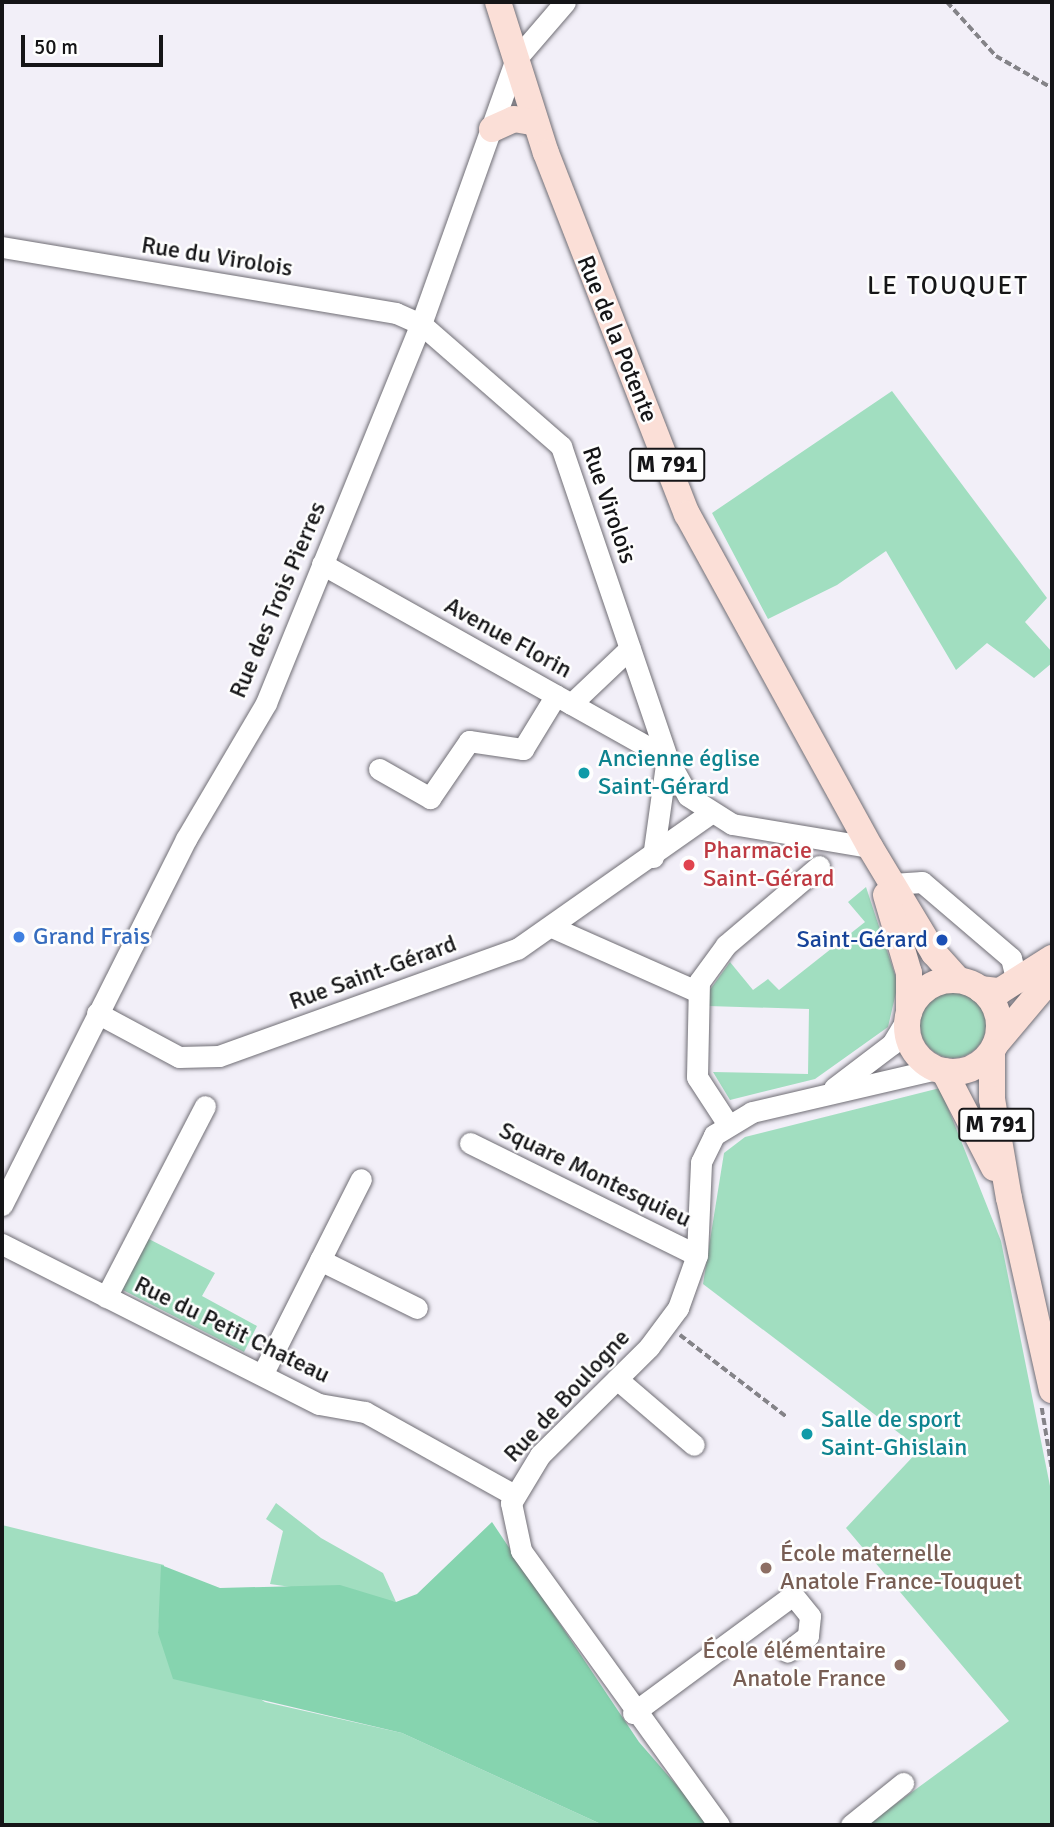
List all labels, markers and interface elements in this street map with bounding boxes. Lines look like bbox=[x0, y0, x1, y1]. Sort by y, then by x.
scale bar bbox=[24, 21, 166, 65]
text: 50 m bbox=[34, 34, 78, 60]
street label: Rue du Virolois bbox=[139, 231, 295, 283]
street label: Rue de la Potente bbox=[570, 251, 664, 427]
district label: LE TOUQUET bbox=[868, 271, 1028, 303]
street label: Rue Virolois bbox=[576, 443, 642, 567]
road number: M 791 bbox=[628, 446, 706, 485]
street label: Rue des Trois Pierres bbox=[224, 498, 332, 702]
street label: Avenue Florin bbox=[439, 591, 577, 685]
place label: Ancienne église Saint-Gérard bbox=[598, 745, 760, 801]
marker: Ancienne église Saint-Gérard bbox=[576, 765, 592, 781]
place label: Pharmacie Saint-Gérard bbox=[703, 837, 835, 893]
marker: Pharmacie Saint-Gérard bbox=[681, 857, 697, 873]
place label: Grand Frais bbox=[33, 923, 150, 951]
place label: Saint-Gérard bbox=[796, 926, 928, 954]
marker: Grand Frais bbox=[11, 929, 27, 945]
street label: Rue Saint-Gérard bbox=[285, 929, 461, 1017]
marker: Saint-Gérard bbox=[934, 932, 950, 948]
road number: M 791 bbox=[958, 1106, 1034, 1144]
street label: Square Montesquieu bbox=[494, 1116, 696, 1234]
street label: Rue du Petit Chateau bbox=[130, 1270, 334, 1390]
street label: Rue de Boulogne bbox=[498, 1323, 636, 1469]
place label: Salle de sport Saint-Ghislain bbox=[821, 1406, 967, 1462]
marker: Salle de sport Saint-Ghislain bbox=[799, 1426, 815, 1442]
place label: École maternelle Anatole France-Touquet bbox=[780, 1540, 1022, 1596]
marker: École maternelle Anatole France-Touquet bbox=[758, 1560, 774, 1576]
place label: École élémentaire Anatole France bbox=[702, 1637, 886, 1693]
marker: École élémentaire Anatole France bbox=[892, 1657, 908, 1673]

